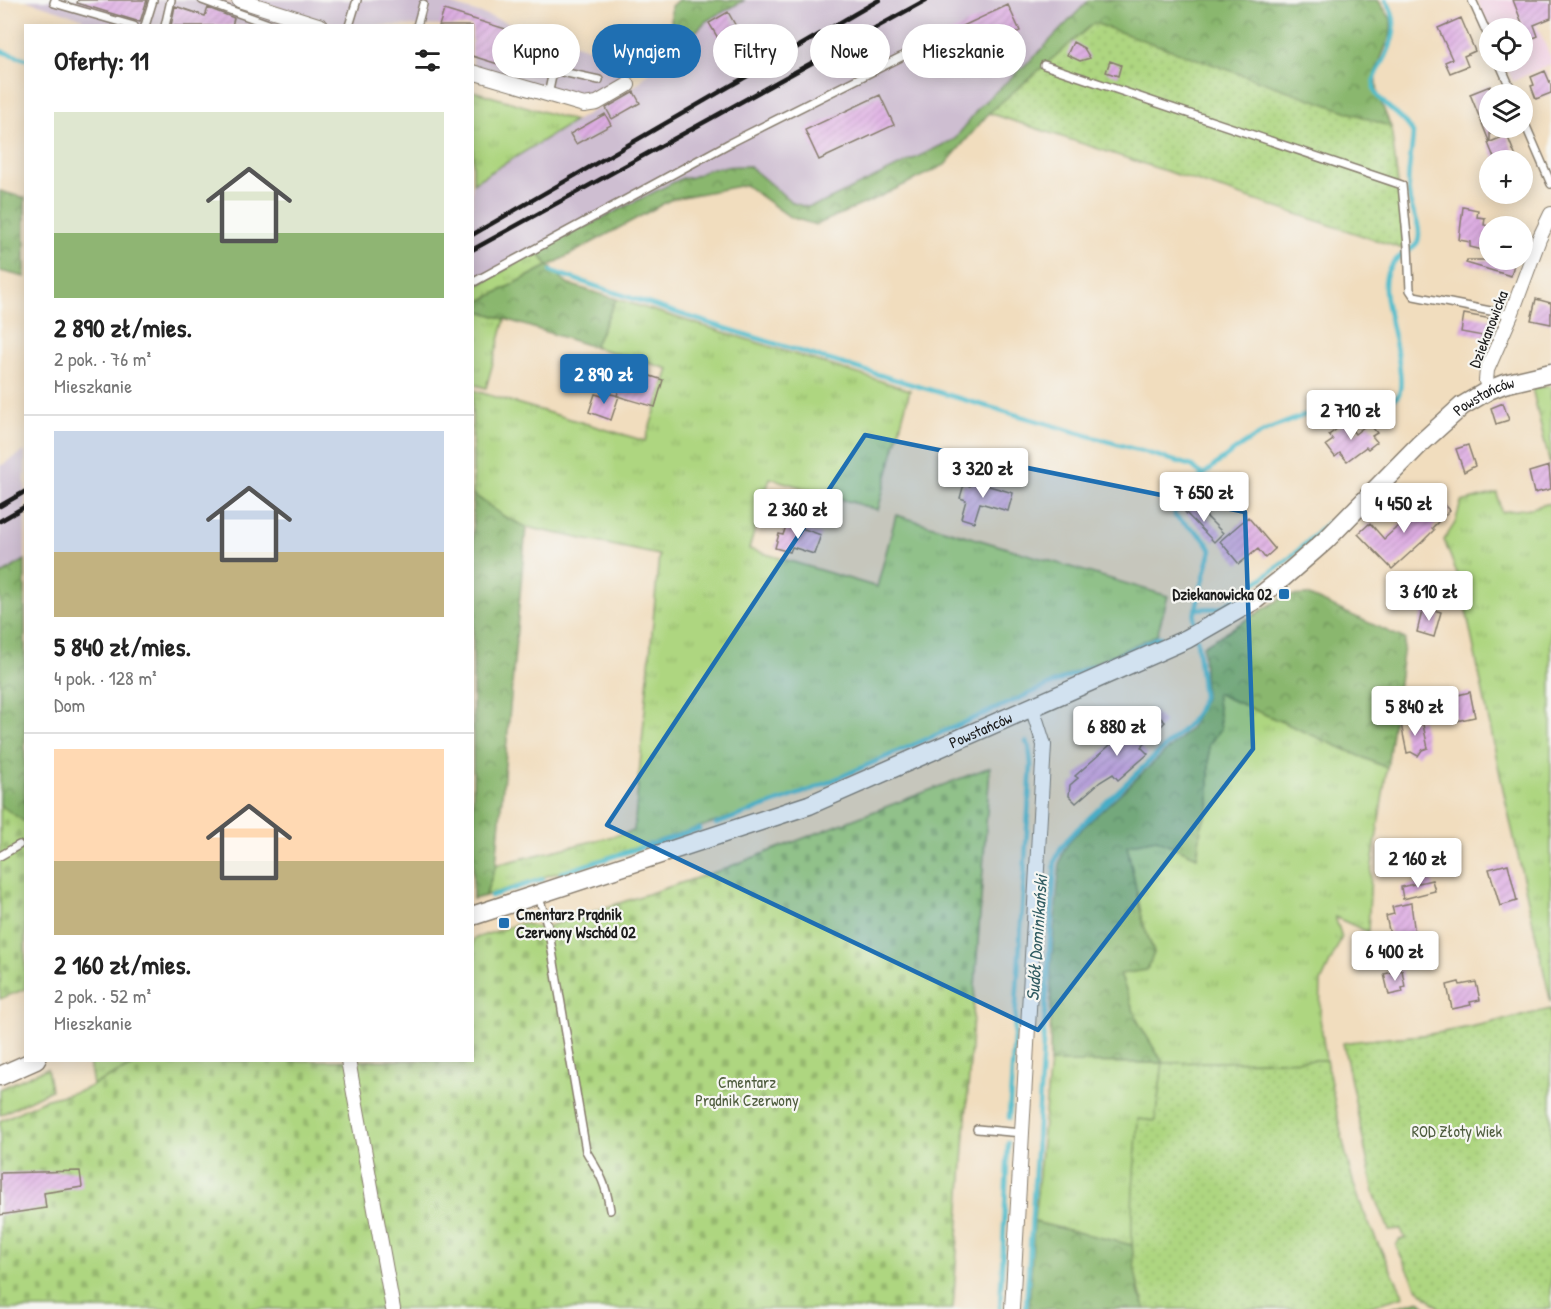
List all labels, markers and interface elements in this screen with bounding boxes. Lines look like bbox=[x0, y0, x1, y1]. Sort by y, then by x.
map controls bbox=[1479, 18, 1533, 270]
button: locate bbox=[1479, 18, 1533, 72]
chip: Kupno bbox=[492, 24, 580, 78]
chip: Wynajem bbox=[592, 24, 701, 78]
chip: Filtry bbox=[713, 24, 798, 78]
chip: Nowe bbox=[810, 24, 890, 78]
chip: Mieszkanie bbox=[902, 24, 1026, 78]
text: Oferty: 11 bbox=[54, 43, 149, 78]
icon: filters bbox=[411, 44, 444, 77]
button: layers bbox=[1479, 84, 1533, 138]
button: + bbox=[1479, 150, 1533, 204]
icon: home bbox=[195, 151, 303, 259]
button: − bbox=[1479, 216, 1533, 270]
street label: Dziekanowicka bbox=[1463, 287, 1513, 371]
text: 2 890 zł/mies. bbox=[54, 310, 192, 345]
text: 2 pok. · 76 m² bbox=[54, 345, 151, 372]
pin: 2 890 zł bbox=[542, 354, 666, 405]
text: 2 890 zł bbox=[574, 360, 634, 387]
street label: Powstańców bbox=[1448, 371, 1516, 421]
text: Mieszkanie bbox=[54, 372, 132, 399]
pin: 2 710 zł bbox=[1289, 390, 1413, 441]
text: 2 710 zł bbox=[1321, 396, 1381, 423]
pin: 3 320 zł bbox=[921, 448, 1045, 499]
text: 3 320 zł bbox=[952, 454, 1014, 481]
icon: home bbox=[195, 470, 303, 578]
pin: 7 650 zł bbox=[1142, 472, 1266, 523]
text: 7 650 zł bbox=[1174, 478, 1234, 505]
pin: 4 450 zł bbox=[1342, 483, 1466, 534]
pin: 2 360 zł bbox=[736, 489, 860, 540]
text: 4 450 zł bbox=[1375, 489, 1433, 516]
text: 2 360 zł bbox=[768, 495, 828, 522]
pin: 3 610 zł bbox=[1367, 571, 1491, 622]
text: 3 610 zł bbox=[1400, 577, 1458, 604]
place label: Dziekanowicka 02 bbox=[1173, 583, 1272, 605]
marker: Dziekanowicka 02 bbox=[1277, 587, 1291, 601]
text: 5 840 zł/mies. bbox=[54, 629, 191, 664]
text: 4 pok. · 128 m² bbox=[54, 664, 157, 691]
pin: 5 840 zł bbox=[1353, 686, 1477, 737]
text: Dom bbox=[54, 691, 85, 718]
text: 5 840 zł bbox=[1386, 692, 1444, 719]
street label: Powstańców bbox=[945, 706, 1015, 753]
pin: 6 880 zł bbox=[1055, 706, 1179, 757]
text: 6 880 zł bbox=[1087, 712, 1147, 739]
icon: home bbox=[195, 788, 303, 896]
pin: 2 160 zł bbox=[1356, 838, 1480, 889]
text: 2 160 zł bbox=[1389, 844, 1447, 871]
water label: Sudół Dominikański bbox=[1020, 872, 1054, 1002]
place label: Cmentarz Prądnik Czerwony Wschód 02 bbox=[516, 903, 636, 944]
marker: Cmentarz Prądnik Czerwony Wschód 02 bbox=[497, 916, 511, 930]
pin: 6 400 zł bbox=[1333, 931, 1457, 982]
text: 6 400 zł bbox=[1366, 937, 1424, 964]
text: 2 160 zł/mies. bbox=[54, 947, 191, 982]
text: 2 pok. · 52 m² bbox=[54, 982, 151, 1009]
text: Mieszkanie bbox=[54, 1009, 132, 1036]
park label: Cmentarz Prądnik Czerwony bbox=[695, 1071, 799, 1111]
park label: ROD Złoty Wiek bbox=[1412, 1120, 1503, 1142]

